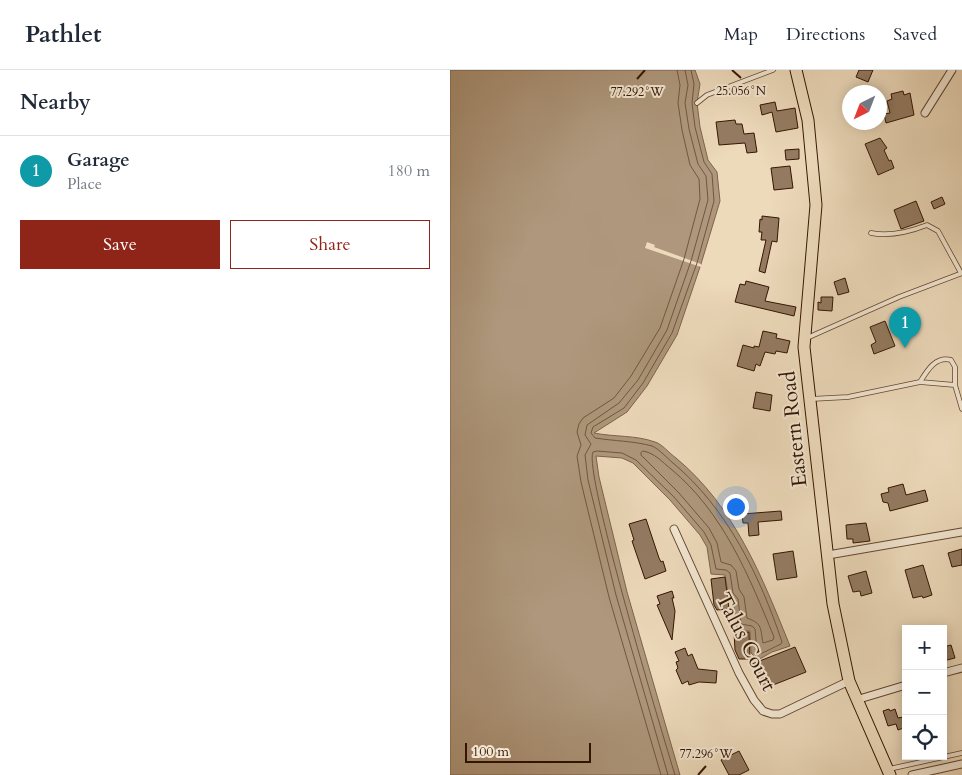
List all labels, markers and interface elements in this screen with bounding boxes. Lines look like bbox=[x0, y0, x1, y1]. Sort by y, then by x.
text: Pathlet bbox=[25, 18, 102, 51]
text: Map bbox=[724, 22, 758, 47]
text: Directions bbox=[786, 22, 865, 47]
text: Saved bbox=[893, 22, 937, 47]
text: 25.056°N bbox=[716, 83, 767, 99]
text: 77.292°W bbox=[610, 84, 664, 100]
north arrow bbox=[842, 85, 887, 130]
text: Nearby bbox=[20, 88, 91, 117]
text: Garage bbox=[67, 147, 130, 173]
text: 1 bbox=[32, 160, 40, 182]
text: 180 m bbox=[388, 160, 430, 182]
text: Place bbox=[67, 173, 102, 195]
button: Save bbox=[20, 220, 220, 269]
button: Share bbox=[230, 220, 430, 269]
pin: 1 bbox=[889, 307, 921, 348]
street label: Eastern Road bbox=[773, 369, 815, 489]
your location bbox=[723, 494, 749, 520]
street label: Talus Court bbox=[709, 588, 783, 697]
map controls bbox=[902, 625, 947, 760]
button: + bbox=[902, 625, 947, 670]
button: − bbox=[902, 670, 947, 715]
button: locate bbox=[902, 715, 947, 760]
scale bar bbox=[465, 740, 591, 763]
text: 100 m bbox=[472, 742, 509, 761]
text: 77.296°W bbox=[679, 746, 733, 762]

